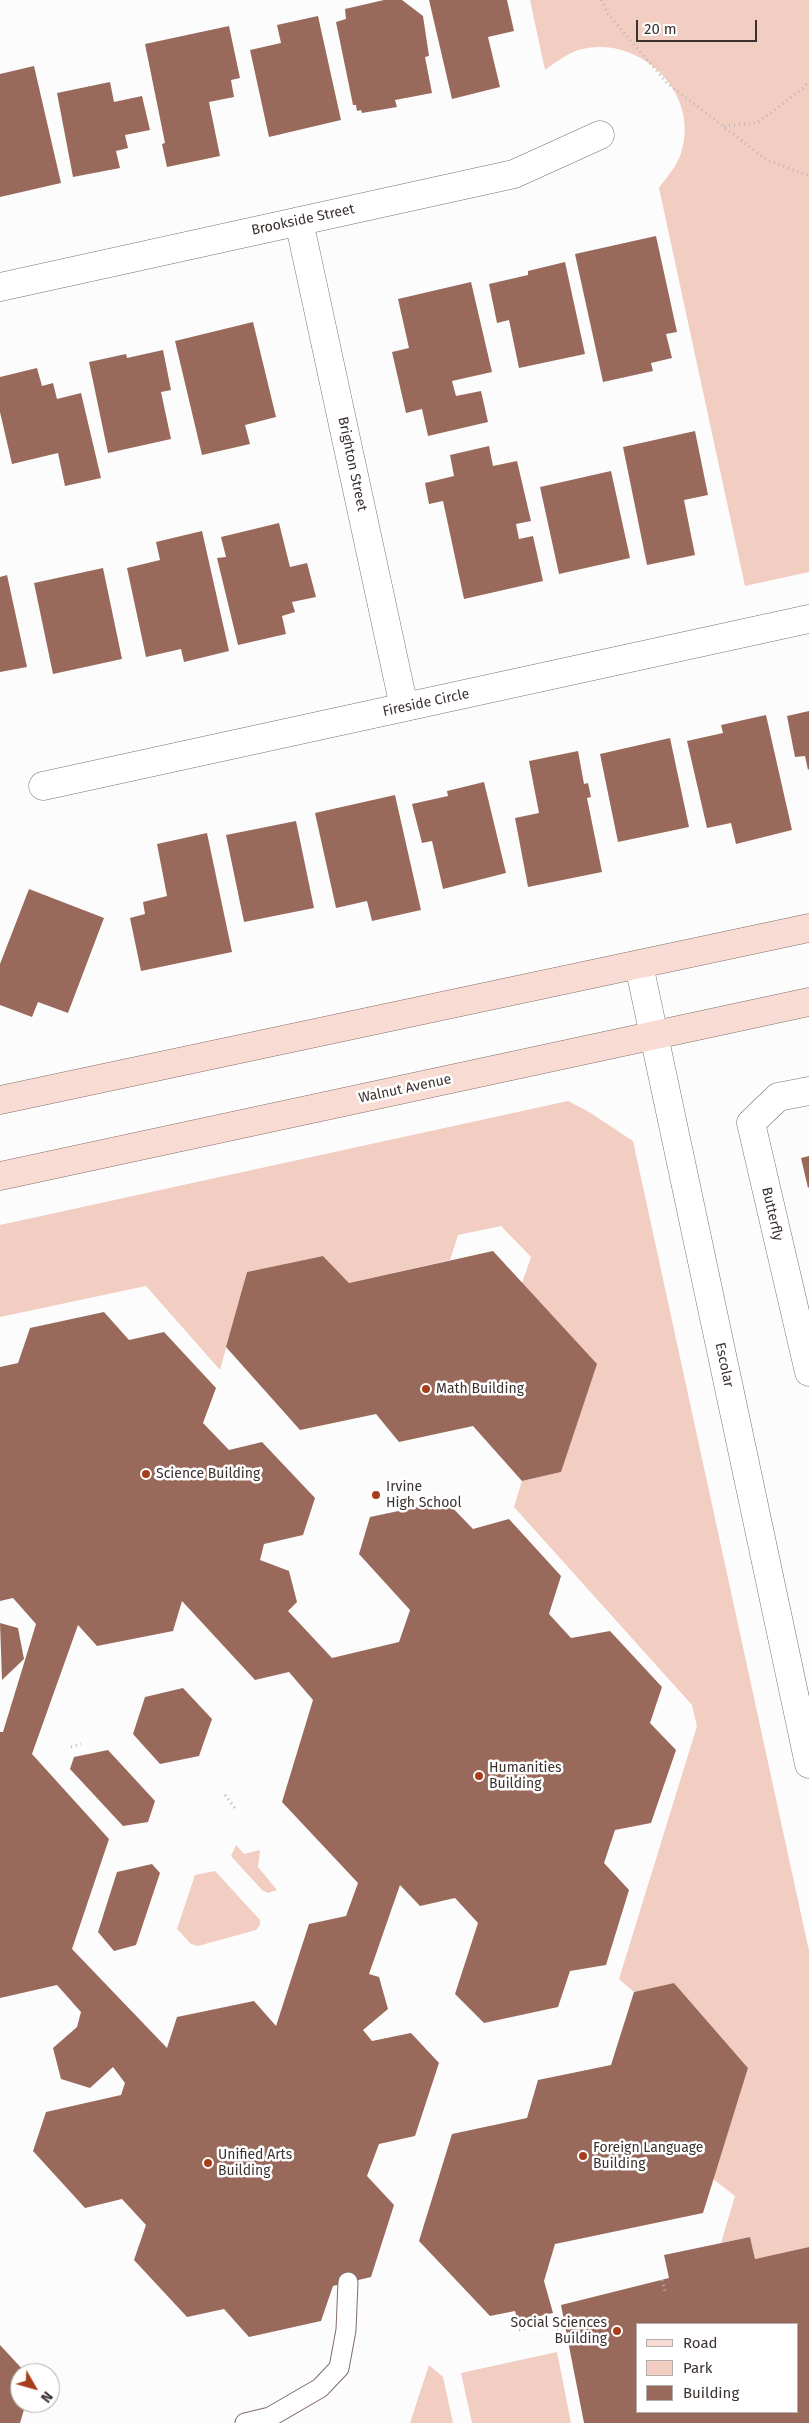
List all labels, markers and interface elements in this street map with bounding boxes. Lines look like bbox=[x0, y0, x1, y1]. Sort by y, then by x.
scale bar bbox=[639, 10, 760, 42]
text: 20 m bbox=[644, 20, 677, 38]
street label: Brookside Street bbox=[250, 201, 356, 239]
street label: Brighton Street bbox=[334, 415, 370, 513]
street label: Fireside Circle bbox=[381, 686, 471, 720]
street label: Walnut Avenue bbox=[357, 1071, 453, 1107]
street label: Butterfly bbox=[758, 1185, 786, 1243]
street label: Escolar bbox=[711, 1341, 737, 1389]
place label: Math Building bbox=[436, 1381, 524, 1397]
marker: Math Building bbox=[420, 1383, 432, 1395]
place label: Science Building bbox=[156, 1466, 260, 1482]
marker: Science Building bbox=[140, 1468, 152, 1480]
place label: Irvine High School bbox=[386, 1479, 462, 1511]
marker: Irvine High School bbox=[370, 1489, 382, 1501]
place label: Humanities Building bbox=[489, 1760, 562, 1792]
marker: Humanities Building bbox=[473, 1770, 485, 1782]
place label: Foreign Language Building bbox=[593, 2140, 703, 2172]
place label: Unified Arts Building bbox=[218, 2147, 292, 2180]
marker: Foreign Language Building bbox=[577, 2150, 589, 2162]
marker: Unified Arts Building bbox=[202, 2157, 214, 2169]
place label: Social Sciences Building bbox=[511, 2315, 607, 2348]
legend bbox=[636, 2323, 799, 2413]
marker: Social Sciences Building bbox=[611, 2325, 623, 2337]
text: Road bbox=[683, 2334, 718, 2352]
text: Park bbox=[683, 2359, 713, 2377]
north arrow bbox=[10, 2363, 60, 2413]
text: Building bbox=[683, 2384, 739, 2402]
text: N bbox=[37, 2388, 56, 2406]

